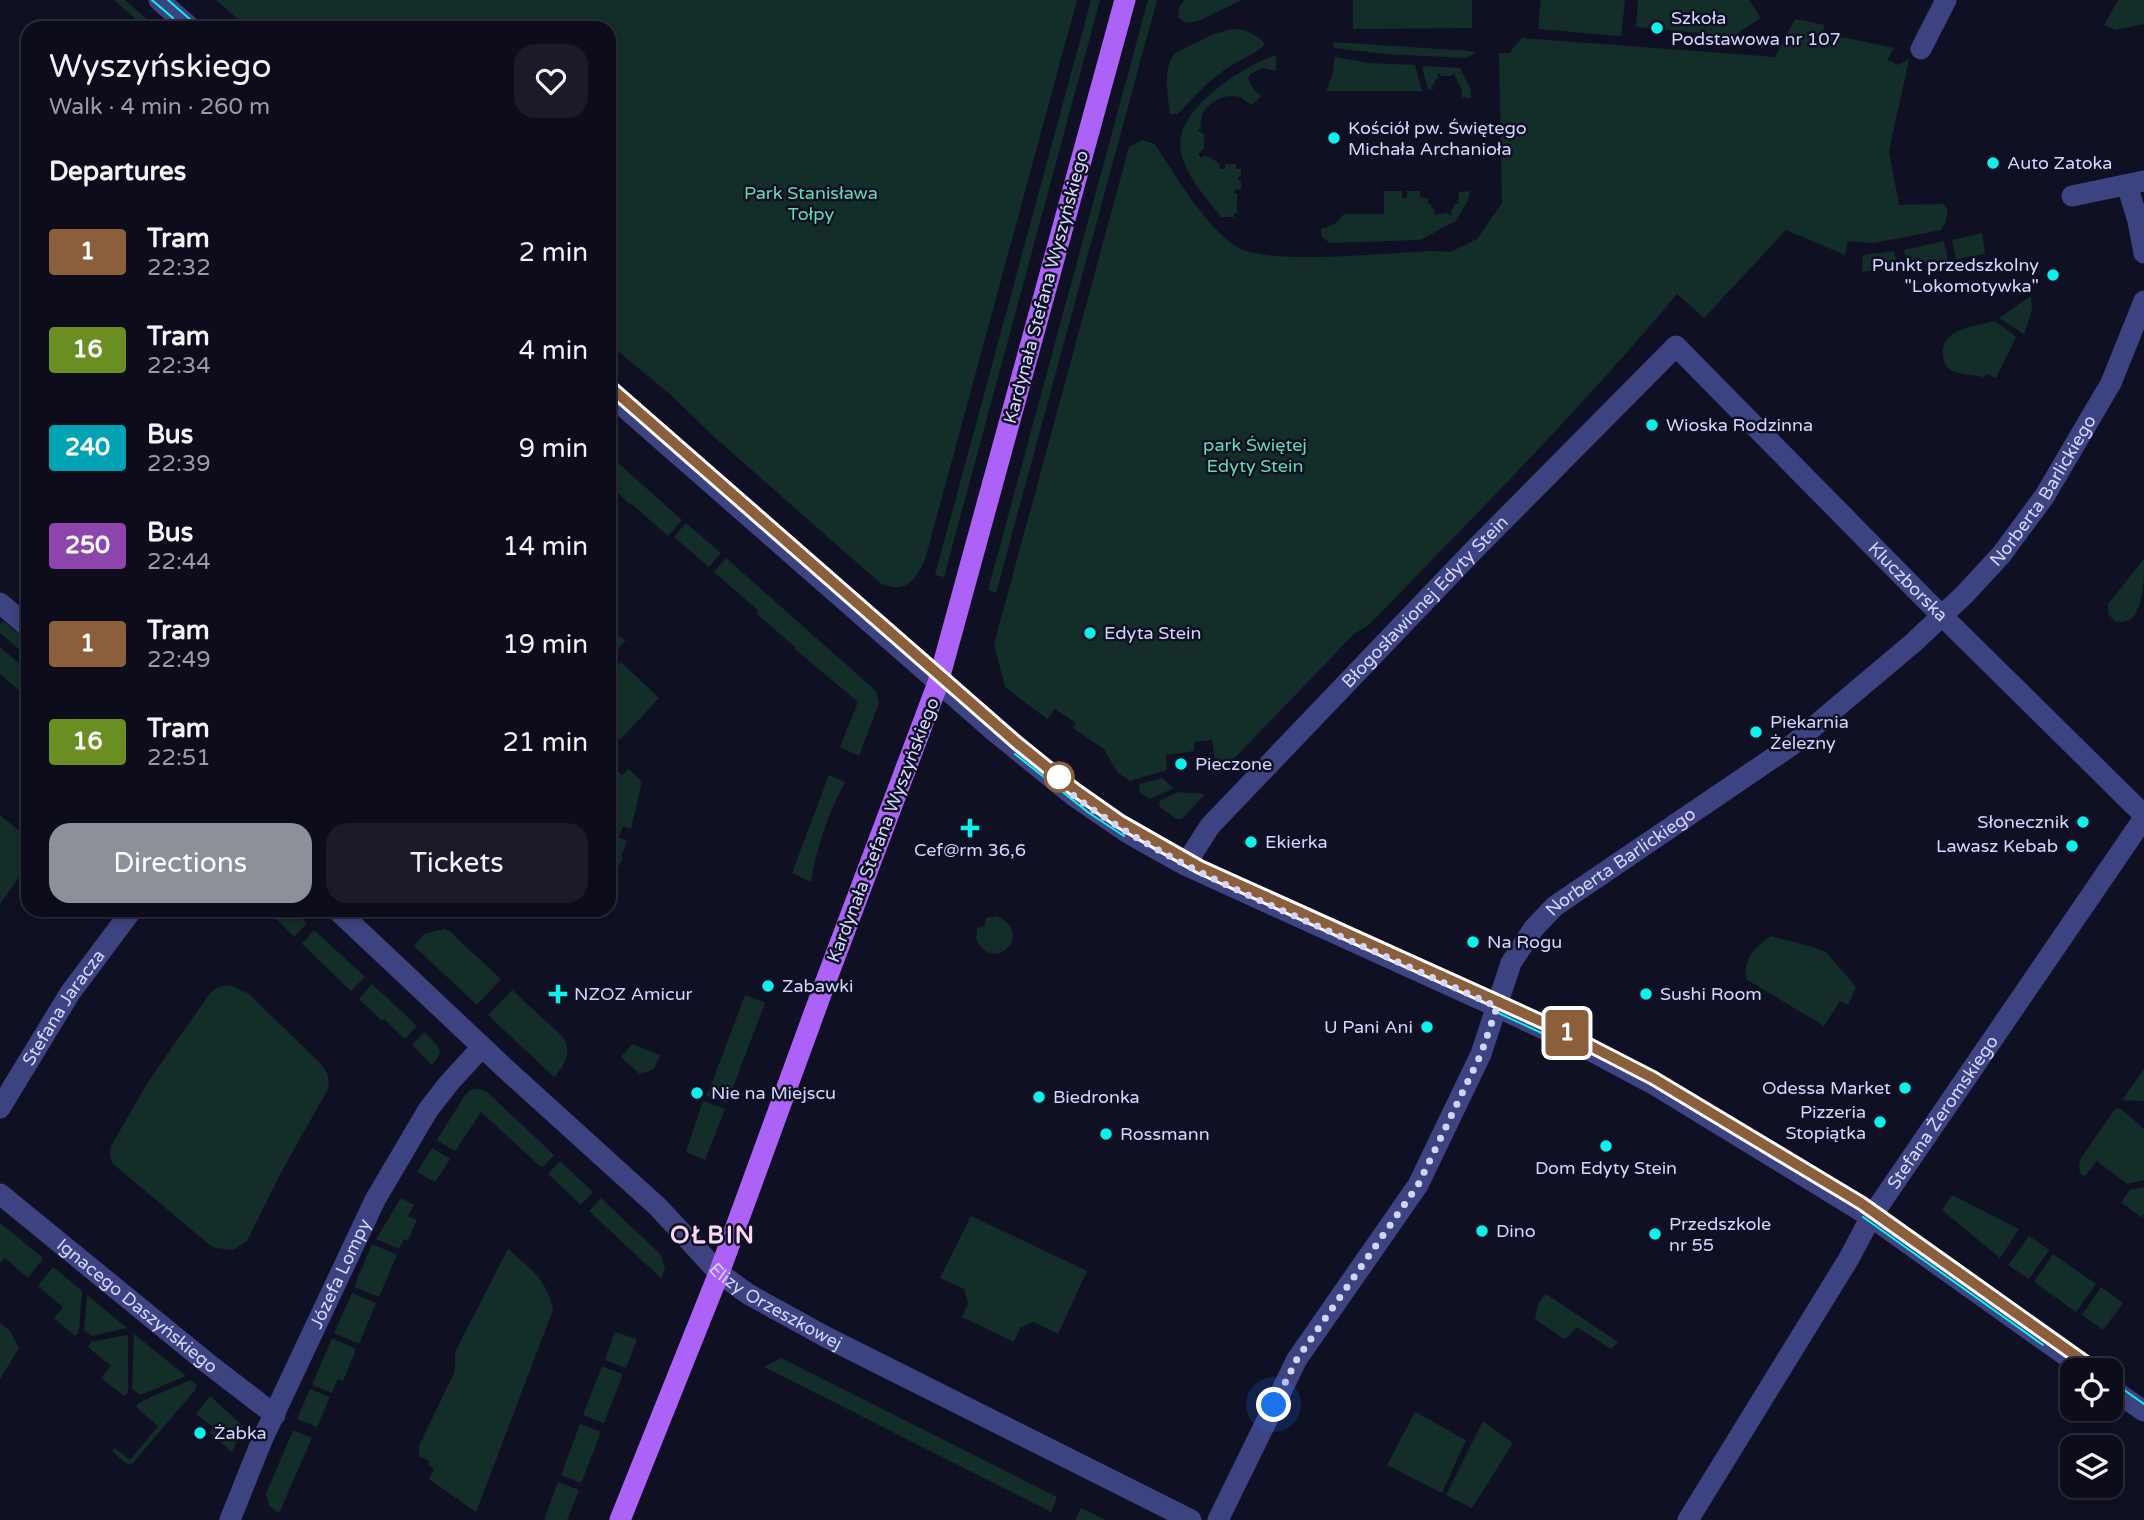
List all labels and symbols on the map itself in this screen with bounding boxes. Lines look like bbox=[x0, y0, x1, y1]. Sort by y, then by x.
place label: Szkoła Podstawowa nr 107 bbox=[1671, 7, 1841, 50]
marker: Szkoła Podstawowa nr 107 bbox=[1649, 20, 1665, 36]
place label: Kościół pw. Świętego Michała Archanioła bbox=[1348, 117, 1527, 160]
marker: Kościół pw. Świętego Michała Archanioła bbox=[1326, 130, 1342, 146]
street label: Kardynała Stefana Wyszyńskiego bbox=[999, 148, 1093, 426]
place label: Auto Zatoka bbox=[2007, 152, 2112, 174]
marker: Auto Zatoka bbox=[1985, 155, 2001, 171]
park label: Park Stanisława Tołpy bbox=[744, 182, 878, 225]
place label: Punkt przedszkolny "Lokomotywka" bbox=[1872, 254, 2039, 297]
marker: Punkt przedszkolny "Lokomotywka" bbox=[2045, 267, 2061, 283]
street label: Norberta Barlickiego bbox=[1985, 411, 2101, 571]
place label: Wioska Rodzinna bbox=[1666, 414, 1813, 436]
marker: Wioska Rodzinna bbox=[1644, 417, 1660, 433]
park label: park Świętej Edyty Stein bbox=[1203, 434, 1307, 477]
street label: Błogosławionej Edyty Stein bbox=[1337, 511, 1513, 692]
street label: Kluczborska bbox=[1864, 537, 1952, 626]
place label: Edyta Stein bbox=[1104, 622, 1201, 644]
marker: Edyta Stein bbox=[1082, 625, 1098, 641]
street label: Kardynała Stefana Wyszyńskiego bbox=[822, 694, 944, 965]
place label: Piekarnia Żelezny bbox=[1770, 711, 1849, 754]
marker: Piekarnia Żelezny bbox=[1748, 724, 1764, 740]
place label: Pieczone bbox=[1195, 753, 1272, 775]
marker: Pieczone bbox=[1173, 756, 1189, 772]
unlabelled marker bbox=[1044, 762, 1074, 792]
street label: Norberta Barlickiego bbox=[1541, 803, 1700, 920]
place label: Słonecznik bbox=[1977, 811, 2069, 833]
marker: Słonecznik bbox=[2075, 814, 2091, 830]
marker: Cef@rm 36,6 bbox=[962, 820, 978, 836]
place label: Ekierka bbox=[1265, 831, 1328, 853]
marker: Ekierka bbox=[1243, 834, 1259, 850]
place label: Lawasz Kebab bbox=[1936, 835, 2058, 857]
marker: Lawasz Kebab bbox=[2064, 838, 2080, 854]
place label: Cef@rm 36,6 bbox=[914, 839, 1026, 861]
place label: Na Rogu bbox=[1487, 931, 1562, 953]
marker: Na Rogu bbox=[1465, 934, 1481, 950]
street label: Stefana Jaracza bbox=[18, 945, 110, 1069]
place label: Zabawki bbox=[782, 975, 853, 997]
marker: Zabawki bbox=[760, 978, 776, 994]
place label: NZOZ Amicur bbox=[574, 983, 693, 1005]
place label: Sushi Room bbox=[1660, 983, 1762, 1005]
marker: NZOZ Amicur bbox=[548, 984, 568, 1004]
marker: Sushi Room bbox=[1638, 986, 1654, 1002]
line badge: 1 bbox=[1544, 1010, 1590, 1056]
place label: U Pani Ani bbox=[1324, 1016, 1413, 1038]
marker: U Pani Ani bbox=[1419, 1019, 1435, 1035]
street label: Stefana Żeromskiego bbox=[1882, 1031, 2003, 1193]
place label: Odessa Market bbox=[1762, 1077, 1891, 1099]
marker: Odessa Market bbox=[1897, 1080, 1913, 1096]
place label: Nie na Miejscu bbox=[711, 1082, 836, 1104]
marker: Nie na Miejscu bbox=[689, 1085, 705, 1101]
place label: Biedronka bbox=[1053, 1086, 1140, 1108]
marker: Biedronka bbox=[1031, 1089, 1047, 1105]
place label: Pizzeria Stopiątka bbox=[1785, 1101, 1866, 1144]
marker: Pizzeria Stopiątka bbox=[1872, 1114, 1888, 1130]
place label: Rossmann bbox=[1120, 1123, 1210, 1145]
marker: Rossmann bbox=[1098, 1126, 1114, 1142]
marker: Dom Edyty Stein bbox=[1598, 1138, 1614, 1154]
place label: Dom Edyty Stein bbox=[1535, 1157, 1677, 1179]
place label: Przedszkole nr 55 bbox=[1669, 1213, 1771, 1256]
street label: Józefa Lompy bbox=[305, 1215, 376, 1332]
place label: Dino bbox=[1496, 1220, 1536, 1242]
district label: OŁBIN bbox=[670, 1221, 756, 1250]
marker: Dino bbox=[1474, 1223, 1490, 1239]
marker: Przedszkole nr 55 bbox=[1647, 1226, 1663, 1242]
street label: Ignacego Daszyńskiego bbox=[52, 1234, 222, 1378]
street label: Elizy Orzeszkowej bbox=[704, 1258, 846, 1354]
your location bbox=[1256, 1387, 1291, 1422]
place label: Żabka bbox=[214, 1422, 267, 1444]
marker: Żabka bbox=[192, 1425, 208, 1441]

